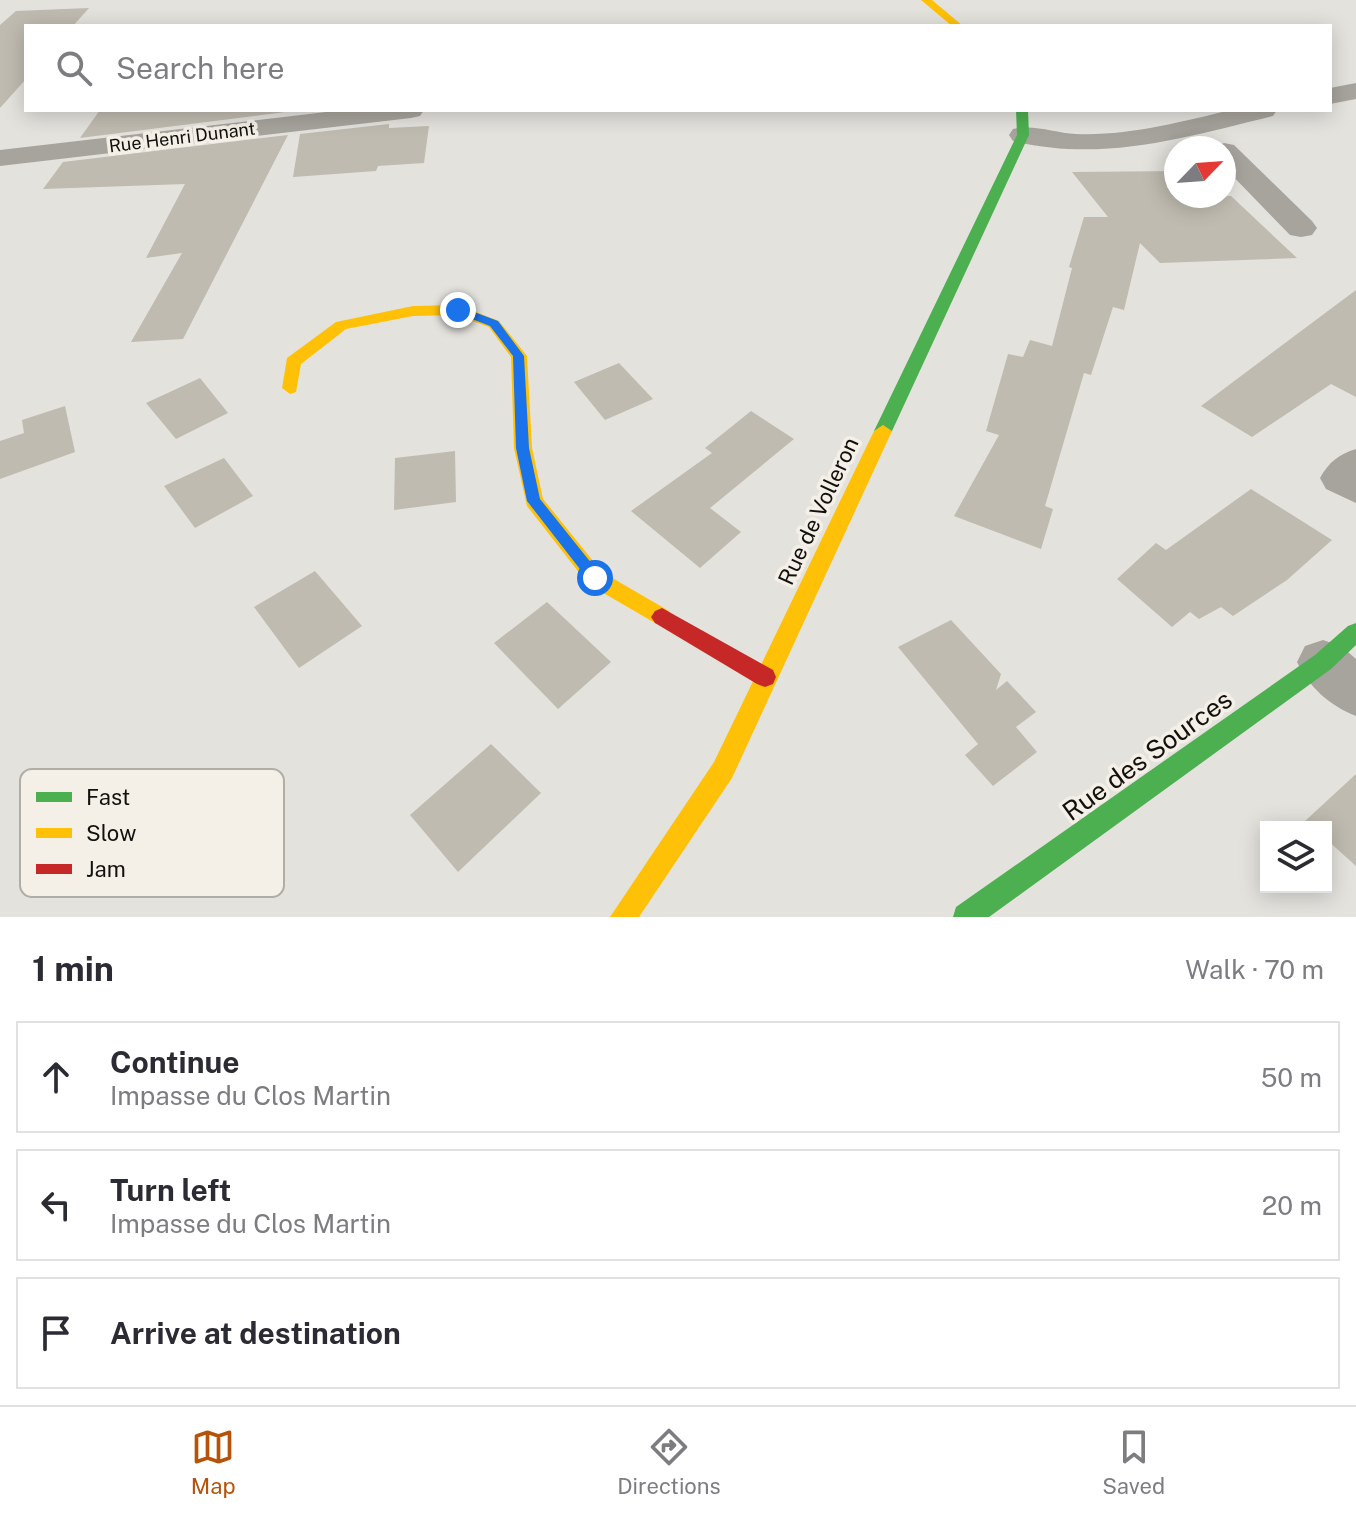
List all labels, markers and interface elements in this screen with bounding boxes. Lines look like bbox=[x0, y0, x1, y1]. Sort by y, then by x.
search box bbox=[24, 24, 1332, 112]
icon: search bbox=[52, 46, 96, 90]
text: Search here bbox=[116, 50, 284, 86]
street label: Rue Henri Dunant bbox=[108, 118, 256, 156]
north arrow bbox=[1164, 136, 1236, 208]
route end bbox=[440, 292, 476, 328]
street label: Rue de Volleron bbox=[772, 433, 864, 589]
route start bbox=[577, 560, 613, 596]
street label: Rue des Sources bbox=[1056, 683, 1238, 827]
legend bbox=[20, 769, 284, 897]
text: Fast bbox=[86, 784, 130, 810]
text: Slow bbox=[86, 820, 136, 846]
map controls bbox=[1260, 821, 1332, 893]
button: layers bbox=[1260, 821, 1332, 893]
text: Jam bbox=[86, 856, 126, 882]
text: 1 min bbox=[32, 949, 114, 989]
text: Walk · 70 m bbox=[1185, 954, 1324, 985]
text: Continue bbox=[110, 1044, 240, 1080]
icon: ahead bbox=[34, 1055, 78, 1099]
text: 50 m bbox=[1261, 1062, 1322, 1093]
text: Impasse du Clos Martin bbox=[110, 1080, 391, 1111]
text: Turn left bbox=[110, 1172, 231, 1208]
icon: left bbox=[34, 1183, 78, 1227]
text: 20 m bbox=[1262, 1190, 1322, 1221]
text: Impasse du Clos Martin bbox=[110, 1208, 391, 1239]
icon: arrive bbox=[34, 1311, 78, 1355]
text: Arrive at destination bbox=[110, 1315, 401, 1351]
tab: Map bbox=[191, 1425, 236, 1499]
tab: Directions bbox=[617, 1425, 721, 1499]
tab: Saved bbox=[1102, 1425, 1165, 1499]

